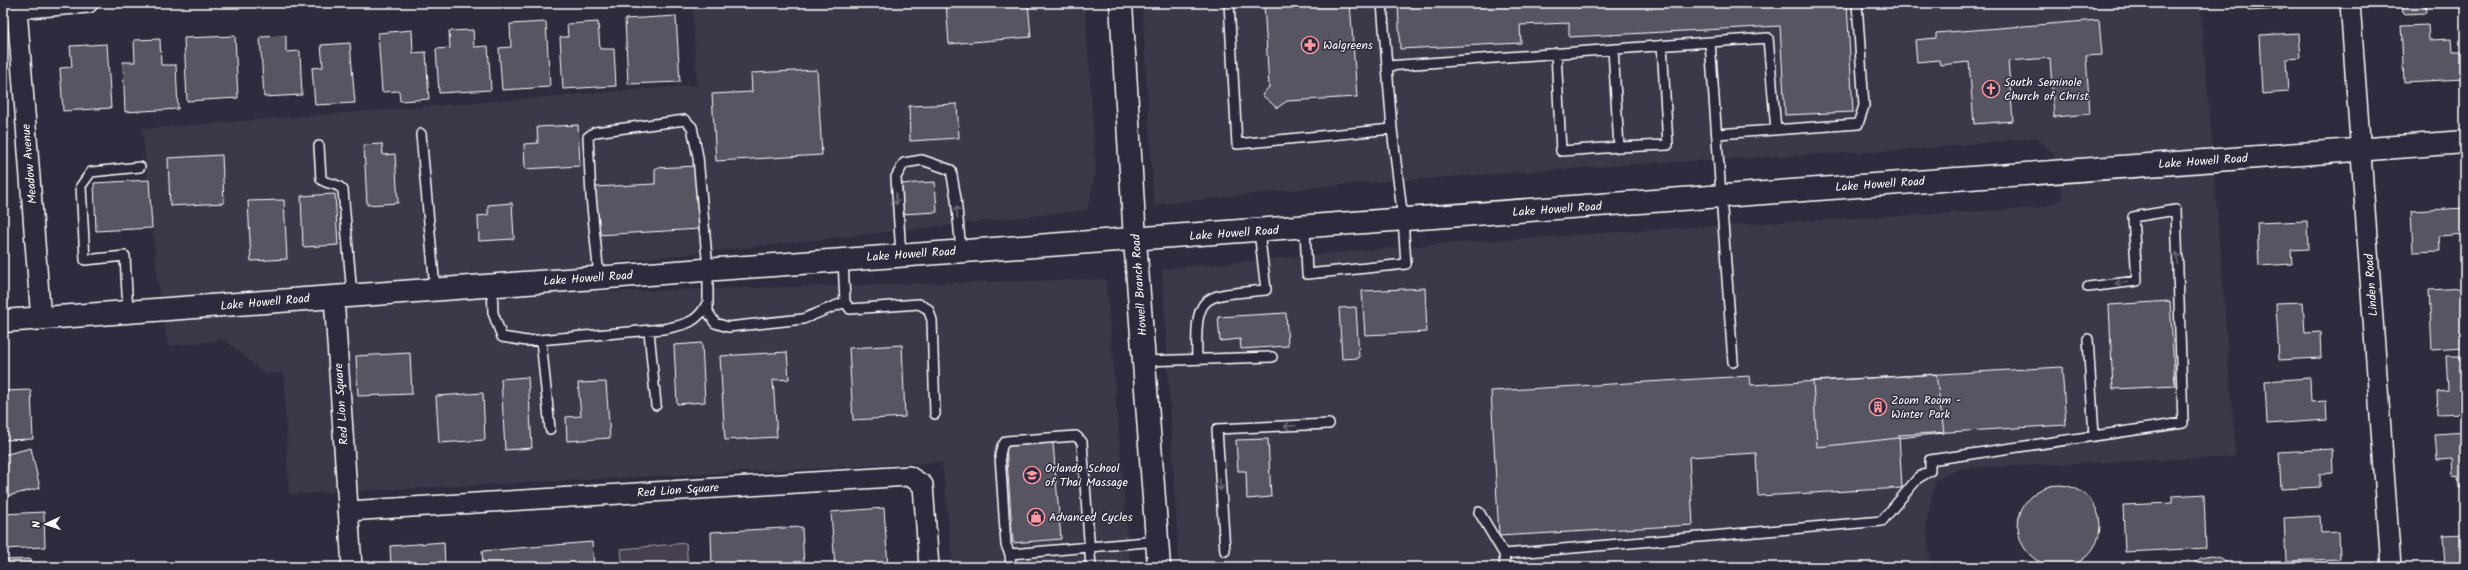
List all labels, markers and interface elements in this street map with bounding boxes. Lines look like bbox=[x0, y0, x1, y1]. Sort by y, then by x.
pharmacy icon: Walgreens bbox=[1300, 35, 1320, 55]
place label: Walgreens bbox=[1323, 36, 1373, 55]
place label: South Seminole Church of Christ bbox=[2004, 73, 2089, 106]
church icon: South Seminole Church of Christ bbox=[1981, 79, 2001, 99]
street label: Meadow Avenue bbox=[16, 123, 42, 205]
street label: Lake Howell Road bbox=[2158, 149, 2249, 174]
street label: Lake Howell Road bbox=[1835, 172, 1926, 197]
one-way arrow bbox=[893, 192, 900, 205]
street label: Lake Howell Road bbox=[1512, 197, 1603, 222]
one-way arrow bbox=[954, 206, 961, 219]
street label: Lake Howell Road bbox=[1189, 221, 1280, 246]
street label: Howell Branch Road bbox=[1126, 232, 1153, 336]
street label: Lake Howell Road bbox=[866, 242, 957, 267]
one-way arrow bbox=[2174, 252, 2181, 265]
street label: Linden Road bbox=[2360, 252, 2383, 317]
street label: Lake Howell Road bbox=[543, 266, 634, 291]
one-way arrow bbox=[2115, 280, 2128, 287]
street label: Lake Howell Road bbox=[220, 289, 312, 316]
street label: Red Lion Square bbox=[329, 362, 354, 446]
place label: Zoom Room - Winter Park bbox=[1891, 391, 1962, 424]
building icon: Zoom Room - Winter Park bbox=[1868, 397, 1888, 417]
one-way arrow bbox=[1284, 422, 1297, 429]
place label: Orlando School of Thai Massage bbox=[1045, 459, 1129, 492]
school or university icon: Orlando School of Thai Massage bbox=[1022, 465, 1042, 485]
street label: Red Lion Square bbox=[636, 478, 720, 503]
one-way arrow bbox=[1217, 478, 1224, 491]
north arrow bbox=[26, 504, 66, 544]
shop icon: Advanced Cycles bbox=[1026, 507, 1046, 527]
place label: Advanced Cycles bbox=[1049, 508, 1133, 527]
text: N bbox=[28, 520, 46, 528]

